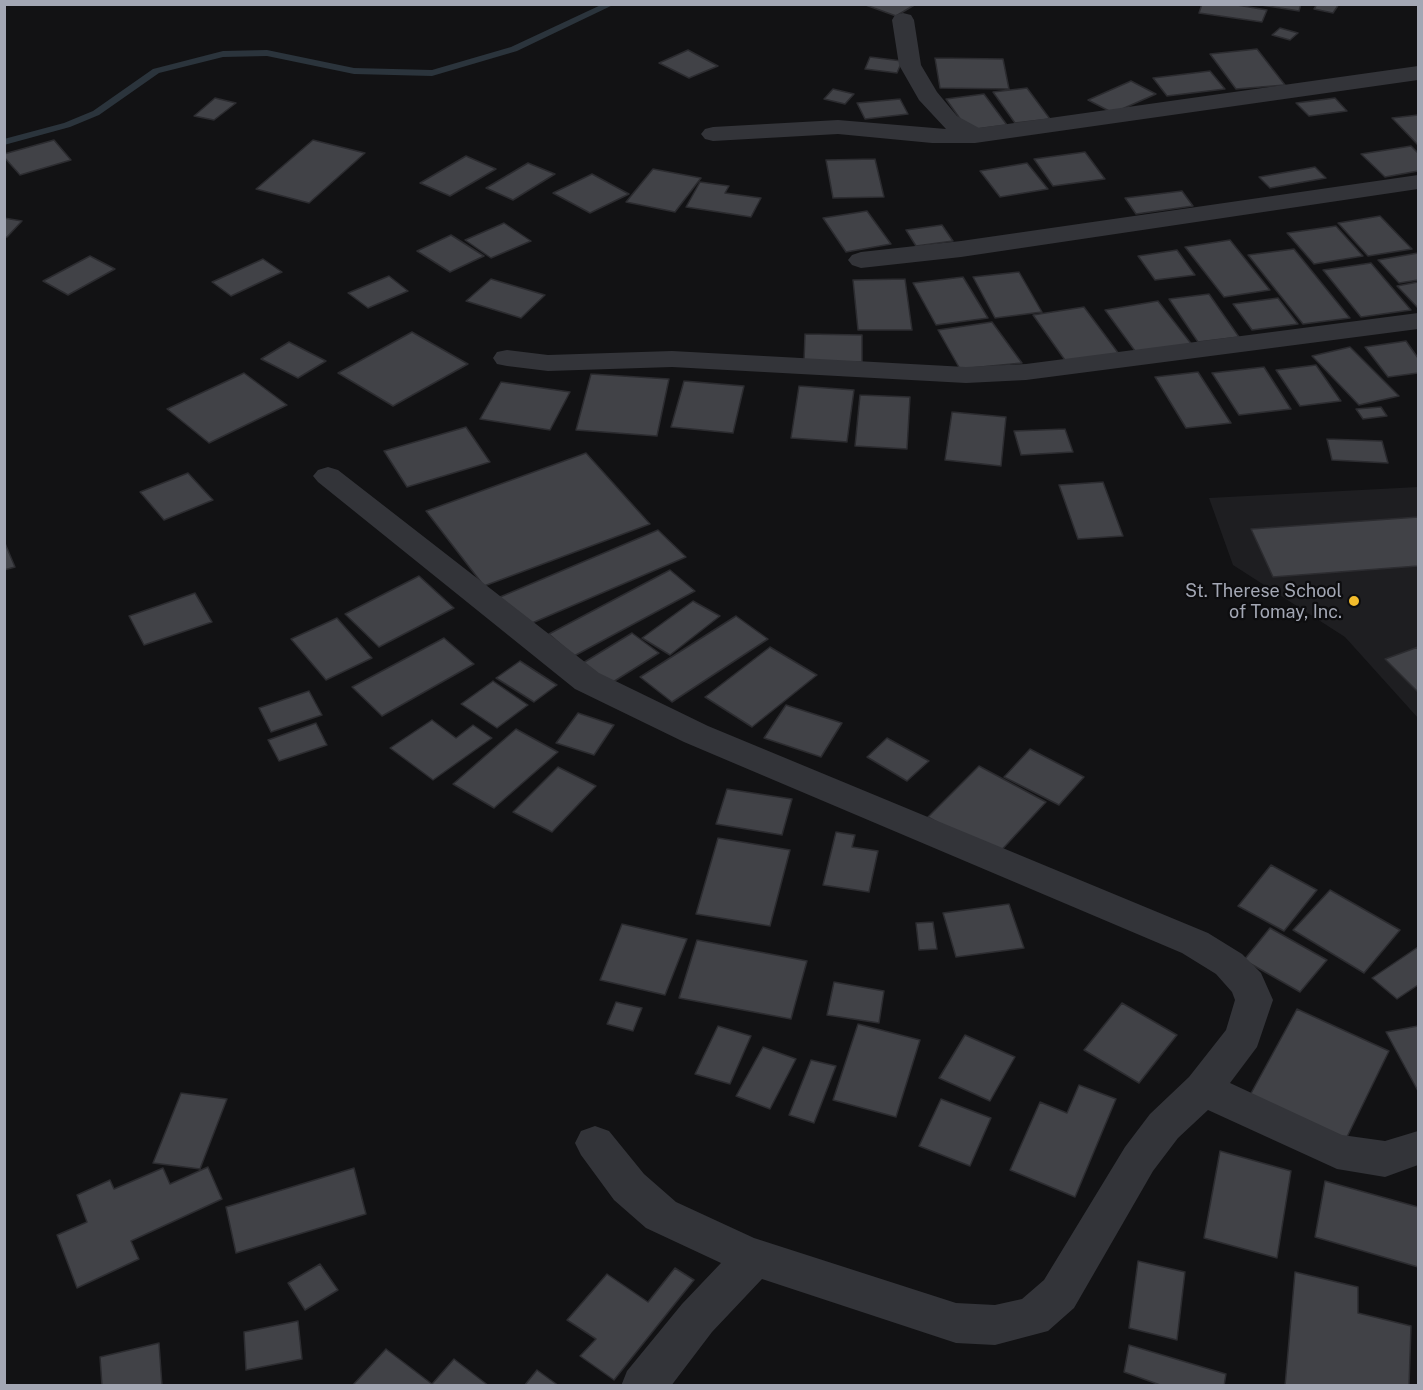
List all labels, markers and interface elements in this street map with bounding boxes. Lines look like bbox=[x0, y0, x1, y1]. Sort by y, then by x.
place label: St. Therese School of Tomay, Inc. bbox=[1185, 580, 1342, 622]
marker: St. Therese School of Tomay, Inc. bbox=[1347, 594, 1361, 608]

